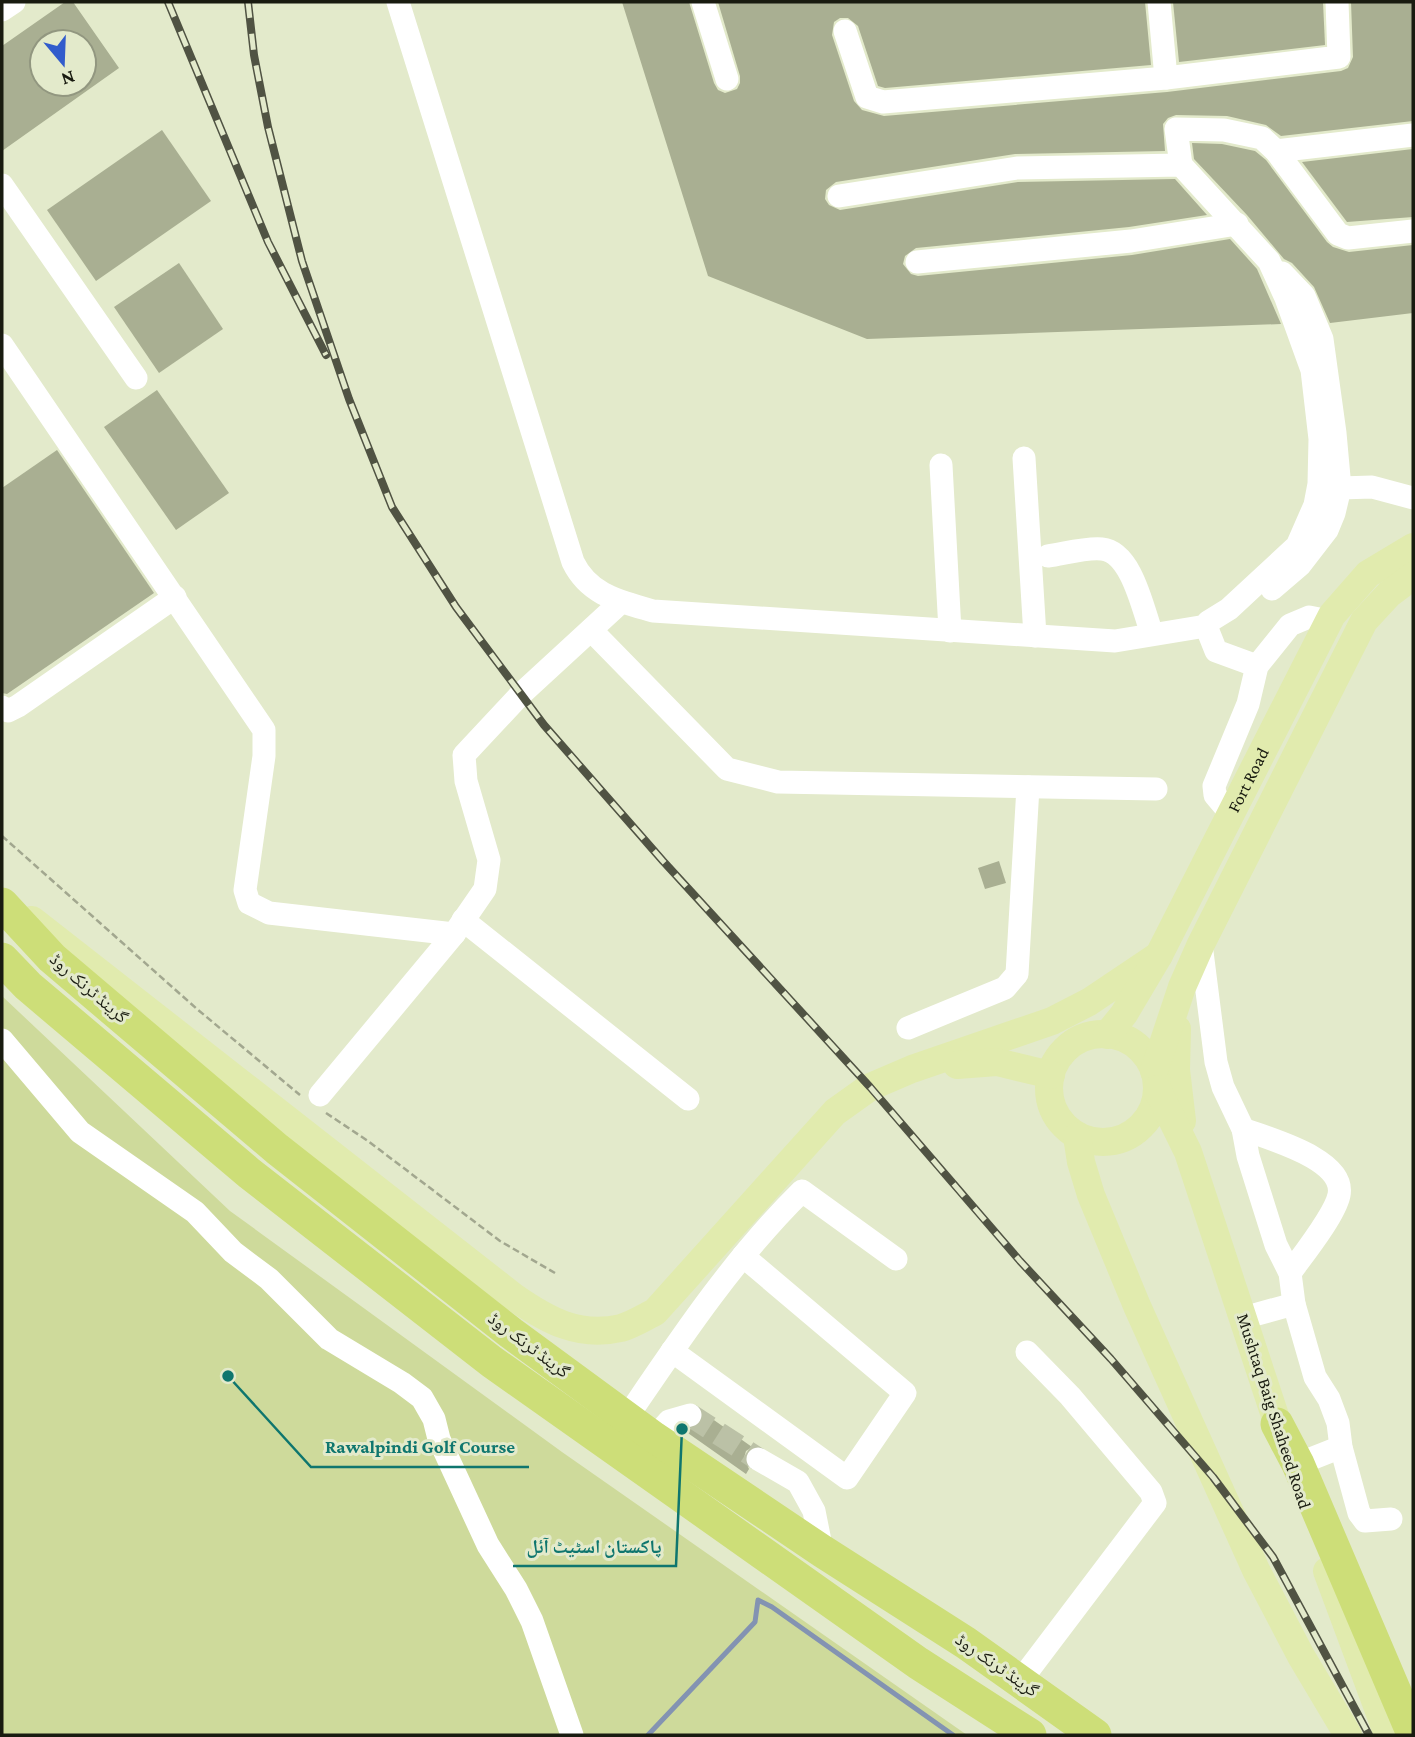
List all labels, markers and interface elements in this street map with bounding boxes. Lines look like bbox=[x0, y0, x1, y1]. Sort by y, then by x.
north arrow bbox=[28, 28, 98, 98]
text: N bbox=[59, 67, 78, 91]
street label: Fort Road bbox=[1223, 744, 1273, 816]
street label: گرینڈ ٹرنک روڈ bbox=[46, 949, 132, 1028]
street label: گرینڈ ٹرنک روڈ bbox=[484, 1308, 574, 1383]
street label: Mushtaq Baig Shaheed Road bbox=[1233, 1311, 1315, 1512]
callout: Rawalpindi Golf Course bbox=[311, 1427, 529, 1467]
text: Rawalpindi Golf Course bbox=[325, 1436, 515, 1457]
callout: پاکستان اسٹیٹ آئل bbox=[513, 1526, 676, 1566]
text: پاکستان اسٹیٹ آئل bbox=[527, 1536, 662, 1558]
street label: گرینڈ ٹرنک روڈ bbox=[952, 1629, 1043, 1701]

